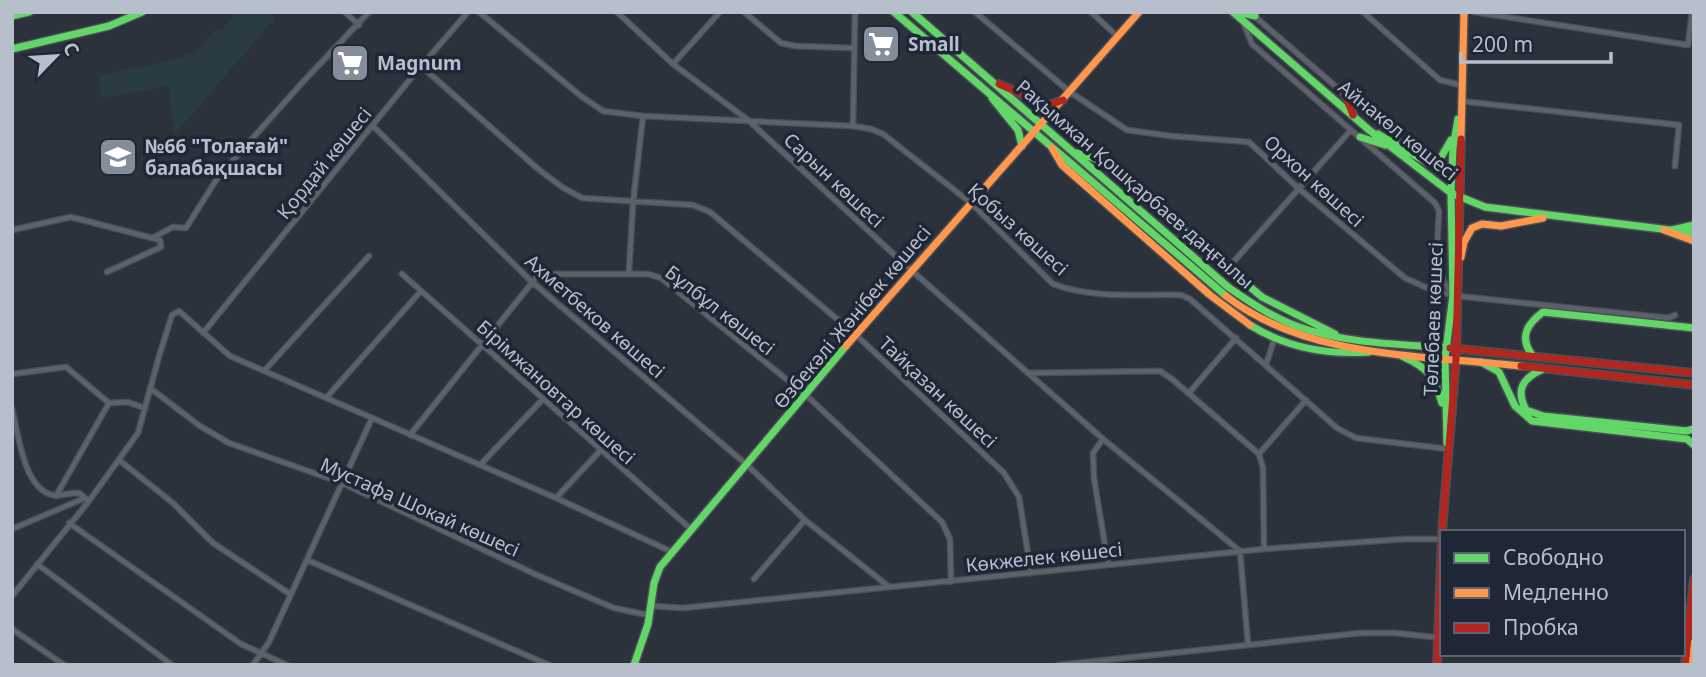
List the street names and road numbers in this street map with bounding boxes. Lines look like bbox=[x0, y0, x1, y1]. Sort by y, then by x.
street label: Рақымжан Қошқарбаев даңғылы bbox=[1011, 74, 1259, 294]
street label: Айнакөл көшесі bbox=[1333, 74, 1463, 186]
street label: Қордай көшесі bbox=[271, 102, 377, 224]
street label: Сарын көшесі bbox=[778, 127, 890, 233]
street label: Орхон көшесі bbox=[1259, 129, 1369, 233]
street label: Қобыз көшесі bbox=[962, 177, 1074, 281]
street label: Өзбекәлі Жәнібек көшесі bbox=[767, 220, 937, 414]
street label: Төлебаев көшесі bbox=[1417, 242, 1449, 396]
street label: Ахметбеков көшесі bbox=[520, 248, 670, 384]
street label: Бұлбұл көшесі bbox=[660, 259, 780, 361]
street label: Бірімжановтар көшесі bbox=[471, 314, 641, 470]
street label: Тайқазан көшесі bbox=[873, 330, 1003, 454]
street label: Мустафа Шокай көшесі bbox=[316, 451, 524, 563]
street label: Көкжелек көшесі bbox=[964, 536, 1124, 578]

